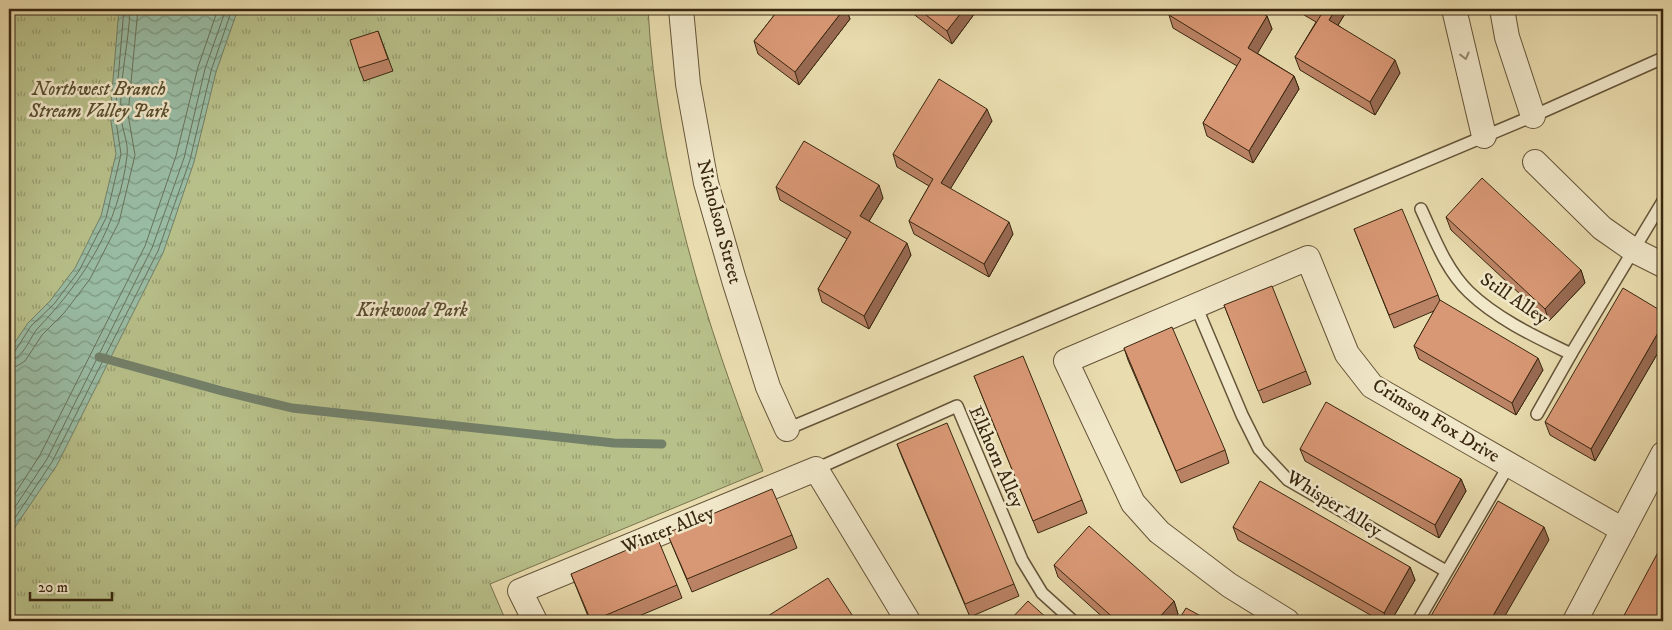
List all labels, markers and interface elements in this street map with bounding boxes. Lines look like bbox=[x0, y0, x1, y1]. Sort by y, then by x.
one-way arrow bbox=[1459, 52, 1470, 61]
park label: Northwest Branch Stream Valley Park bbox=[28, 78, 169, 123]
street label: Nicholson Street bbox=[691, 157, 747, 287]
street label: Still Alley bbox=[1476, 268, 1553, 331]
park label: Kirkwood Park bbox=[355, 299, 468, 322]
street label: Crimson Fox Drive bbox=[1368, 374, 1504, 468]
street label: Elkhorn Alley bbox=[963, 403, 1029, 512]
street label: Whisper Alley bbox=[1281, 465, 1387, 543]
street label: Winter Alley bbox=[618, 501, 718, 559]
scale bar bbox=[30, 570, 112, 602]
text: 20 m bbox=[38, 578, 68, 597]

